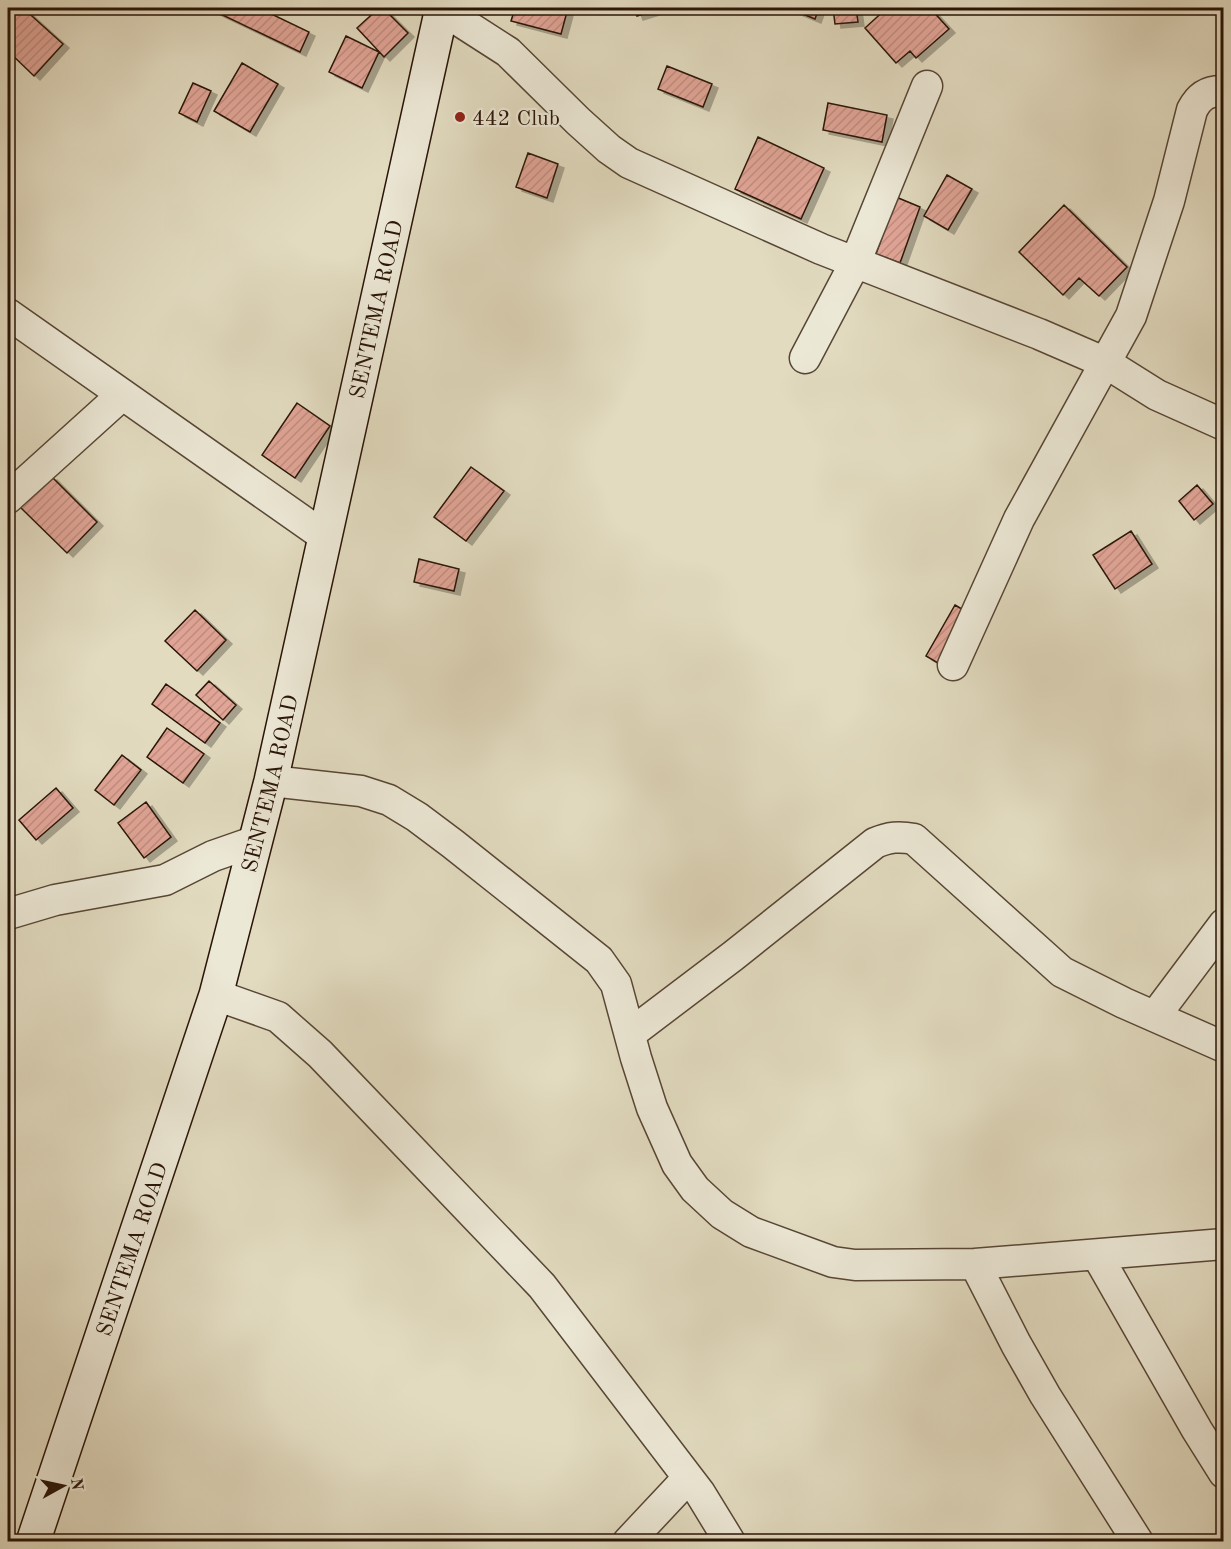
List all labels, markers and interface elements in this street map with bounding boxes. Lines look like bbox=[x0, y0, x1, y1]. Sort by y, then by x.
place label: 442 Club bbox=[472, 108, 560, 130]
marker: 442 Club bbox=[453, 110, 467, 124]
street label: SENTEMA ROAD bbox=[347, 218, 408, 401]
street label: SENTEMA ROAD bbox=[239, 693, 303, 875]
street label: SENTEMA ROAD bbox=[94, 1160, 172, 1339]
north arrow bbox=[33, 1456, 93, 1516]
text: N bbox=[67, 1477, 85, 1492]

